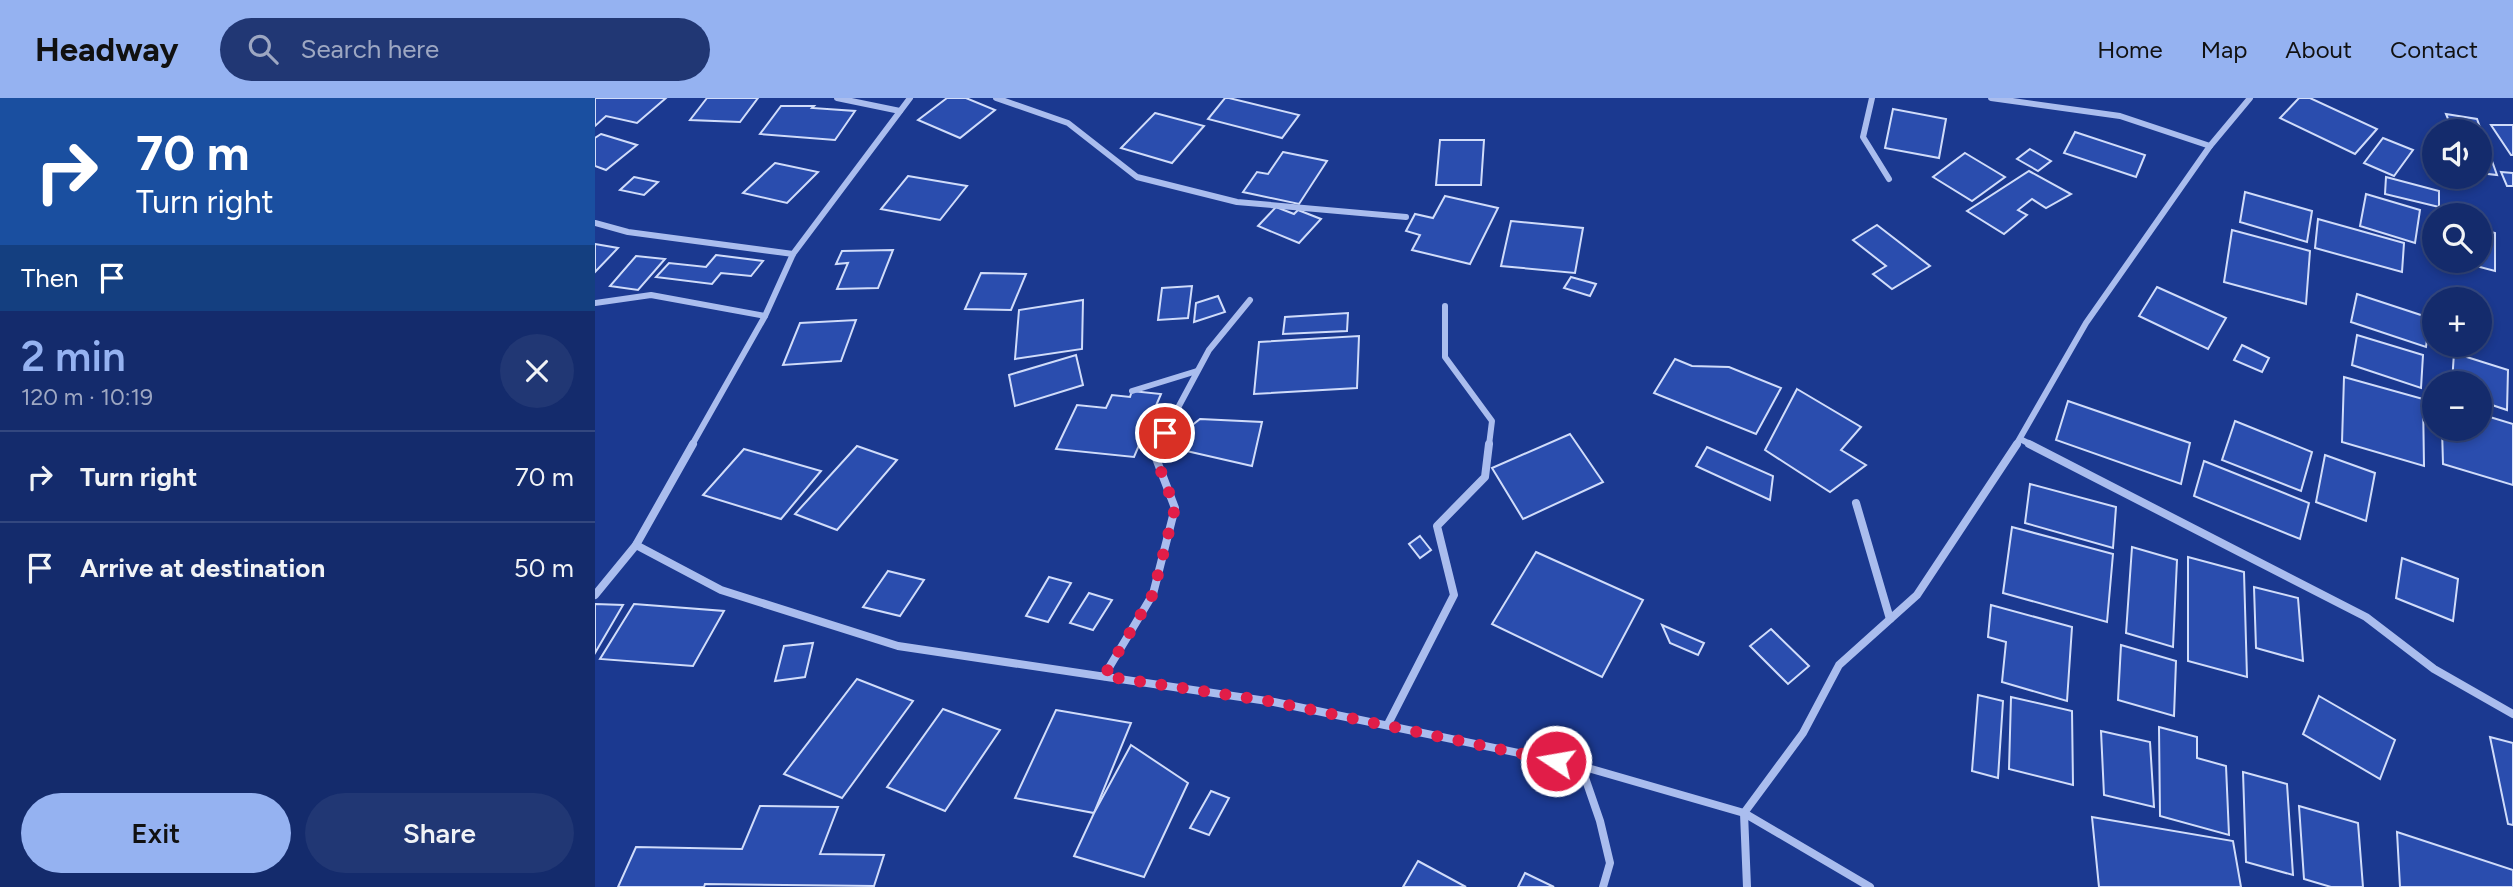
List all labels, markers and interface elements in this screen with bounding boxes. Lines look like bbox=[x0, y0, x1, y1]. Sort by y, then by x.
search box bbox=[220, 18, 710, 81]
text: Headway bbox=[35, 30, 178, 69]
icon: search bbox=[244, 30, 282, 68]
text: Search here bbox=[300, 33, 439, 65]
text: Home bbox=[2097, 35, 2163, 64]
text: Map bbox=[2201, 35, 2247, 64]
text: About bbox=[2285, 35, 2352, 64]
text: Contact bbox=[2390, 35, 2478, 64]
map controls bbox=[2422, 119, 2492, 441]
button: sound bbox=[2422, 119, 2492, 189]
text: 70 m bbox=[136, 123, 249, 182]
icon: right bbox=[21, 126, 112, 217]
text: Turn right bbox=[136, 183, 274, 221]
button: search bbox=[2422, 203, 2492, 273]
icon: arrive bbox=[93, 259, 131, 297]
text: Then bbox=[21, 262, 79, 294]
button: + bbox=[2422, 287, 2492, 357]
text: 2 min bbox=[21, 331, 126, 382]
button: close bbox=[500, 334, 574, 408]
button: − bbox=[2422, 371, 2492, 441]
text: 120 m · 10:19 bbox=[21, 383, 153, 411]
pin bbox=[1135, 403, 1195, 463]
icon: arrive bbox=[1146, 414, 1184, 452]
icon: right bbox=[21, 458, 59, 496]
text: Turn right bbox=[80, 461, 197, 493]
text: 70 m bbox=[515, 461, 574, 493]
icon: arrive bbox=[21, 549, 59, 587]
text: Arrive at destination bbox=[80, 552, 325, 584]
text: 50 m bbox=[514, 552, 574, 584]
position arrow bbox=[1519, 724, 1593, 798]
button: Exit bbox=[21, 793, 291, 873]
button: Share bbox=[305, 793, 574, 873]

